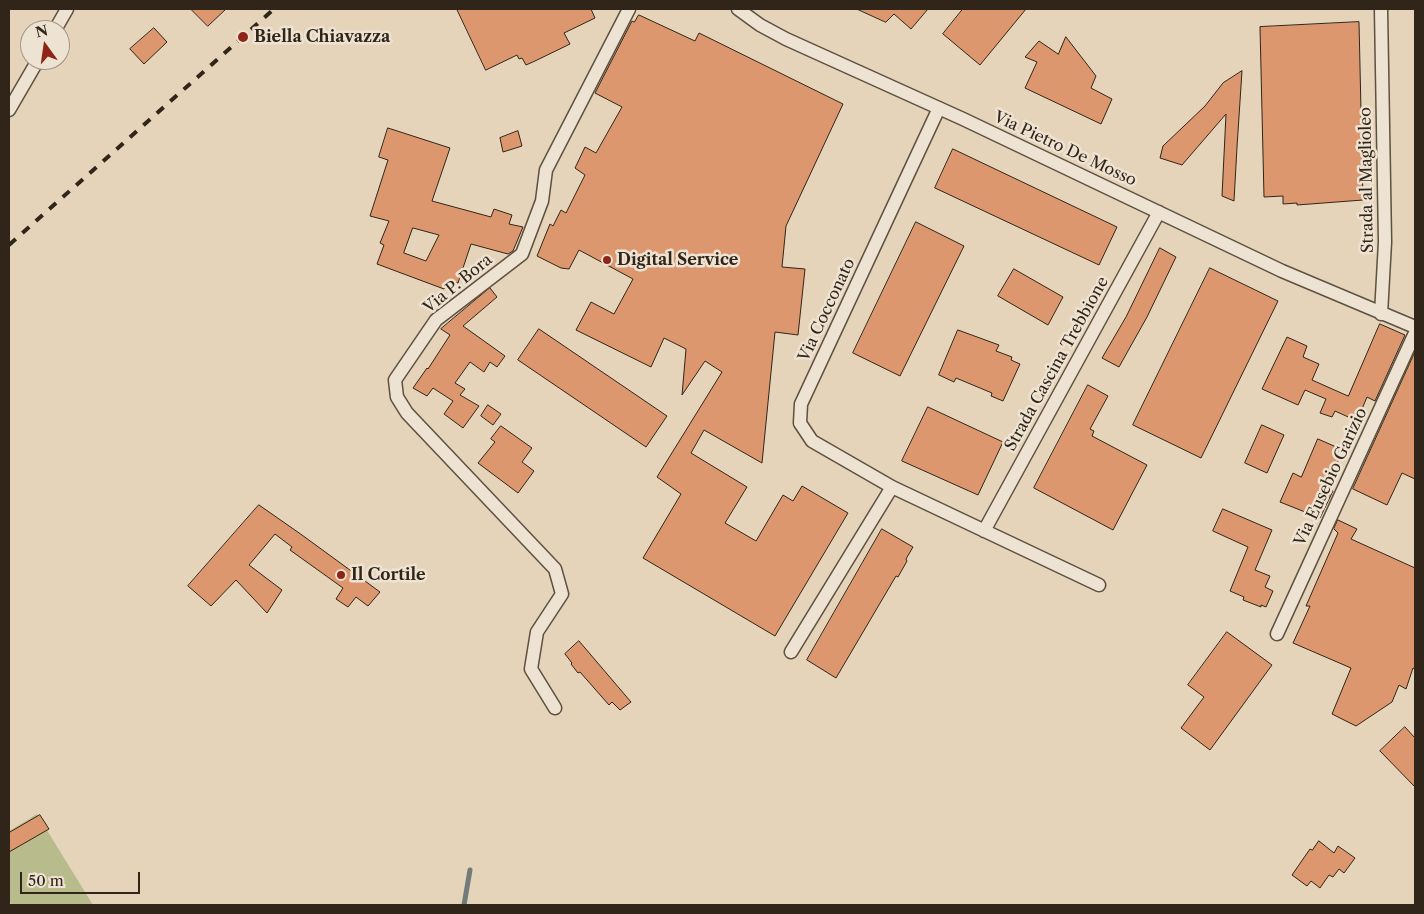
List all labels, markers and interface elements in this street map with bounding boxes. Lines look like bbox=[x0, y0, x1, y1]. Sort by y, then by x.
north arrow bbox=[20, 20, 70, 70]
text: N bbox=[34, 21, 50, 42]
place label: Biella Chiavazza bbox=[254, 27, 390, 47]
marker: Biella Chiavazza bbox=[236, 30, 250, 44]
street label: Via Pietro De Mosso bbox=[991, 107, 1139, 191]
street label: Strada al Maglioleo bbox=[1356, 107, 1378, 253]
street label: Via P. Bora bbox=[420, 250, 496, 318]
place label: Digital Service bbox=[617, 250, 738, 270]
marker: Digital Service bbox=[601, 254, 613, 266]
street label: Via Cocconato bbox=[795, 255, 859, 365]
street label: Strada Cascina Trebbione bbox=[1001, 274, 1113, 454]
street label: Via Eusebio Garizio bbox=[1291, 405, 1371, 549]
place label: Il Cortile bbox=[351, 565, 426, 585]
marker: Il Cortile bbox=[335, 569, 347, 581]
scale bar bbox=[22, 862, 142, 894]
text: 50 m bbox=[28, 871, 64, 890]

